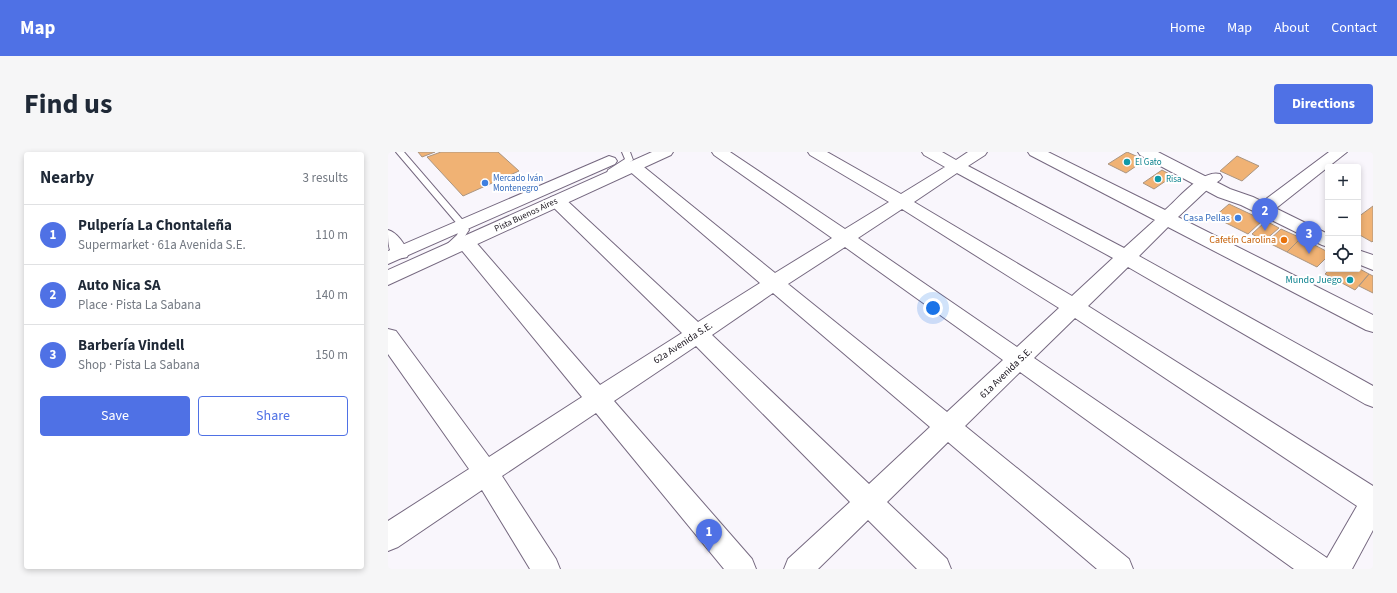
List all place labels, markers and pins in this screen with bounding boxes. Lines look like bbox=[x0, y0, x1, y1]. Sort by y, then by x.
place label: El Gato bbox=[1135, 156, 1162, 169]
marker: El Gato bbox=[1122, 157, 1132, 167]
place label: Mercado Iván Montenegro bbox=[493, 172, 543, 195]
place label: Risa bbox=[1166, 173, 1182, 186]
marker: Risa bbox=[1153, 174, 1163, 184]
marker: Mercado Iván Montenegro bbox=[480, 178, 490, 188]
pin: 2 bbox=[1252, 198, 1278, 231]
place label: Casa Pellas bbox=[1183, 211, 1230, 225]
marker: Casa Pellas bbox=[1233, 213, 1243, 223]
pin: 3 bbox=[1296, 221, 1322, 254]
place label: Cafetín Carolina bbox=[1209, 233, 1276, 247]
marker: Cafetín Carolina bbox=[1279, 235, 1289, 245]
place label: Mundo Juego bbox=[1285, 273, 1342, 287]
marker: Mundo Juego bbox=[1345, 275, 1355, 285]
pin: 1 bbox=[696, 519, 722, 552]

